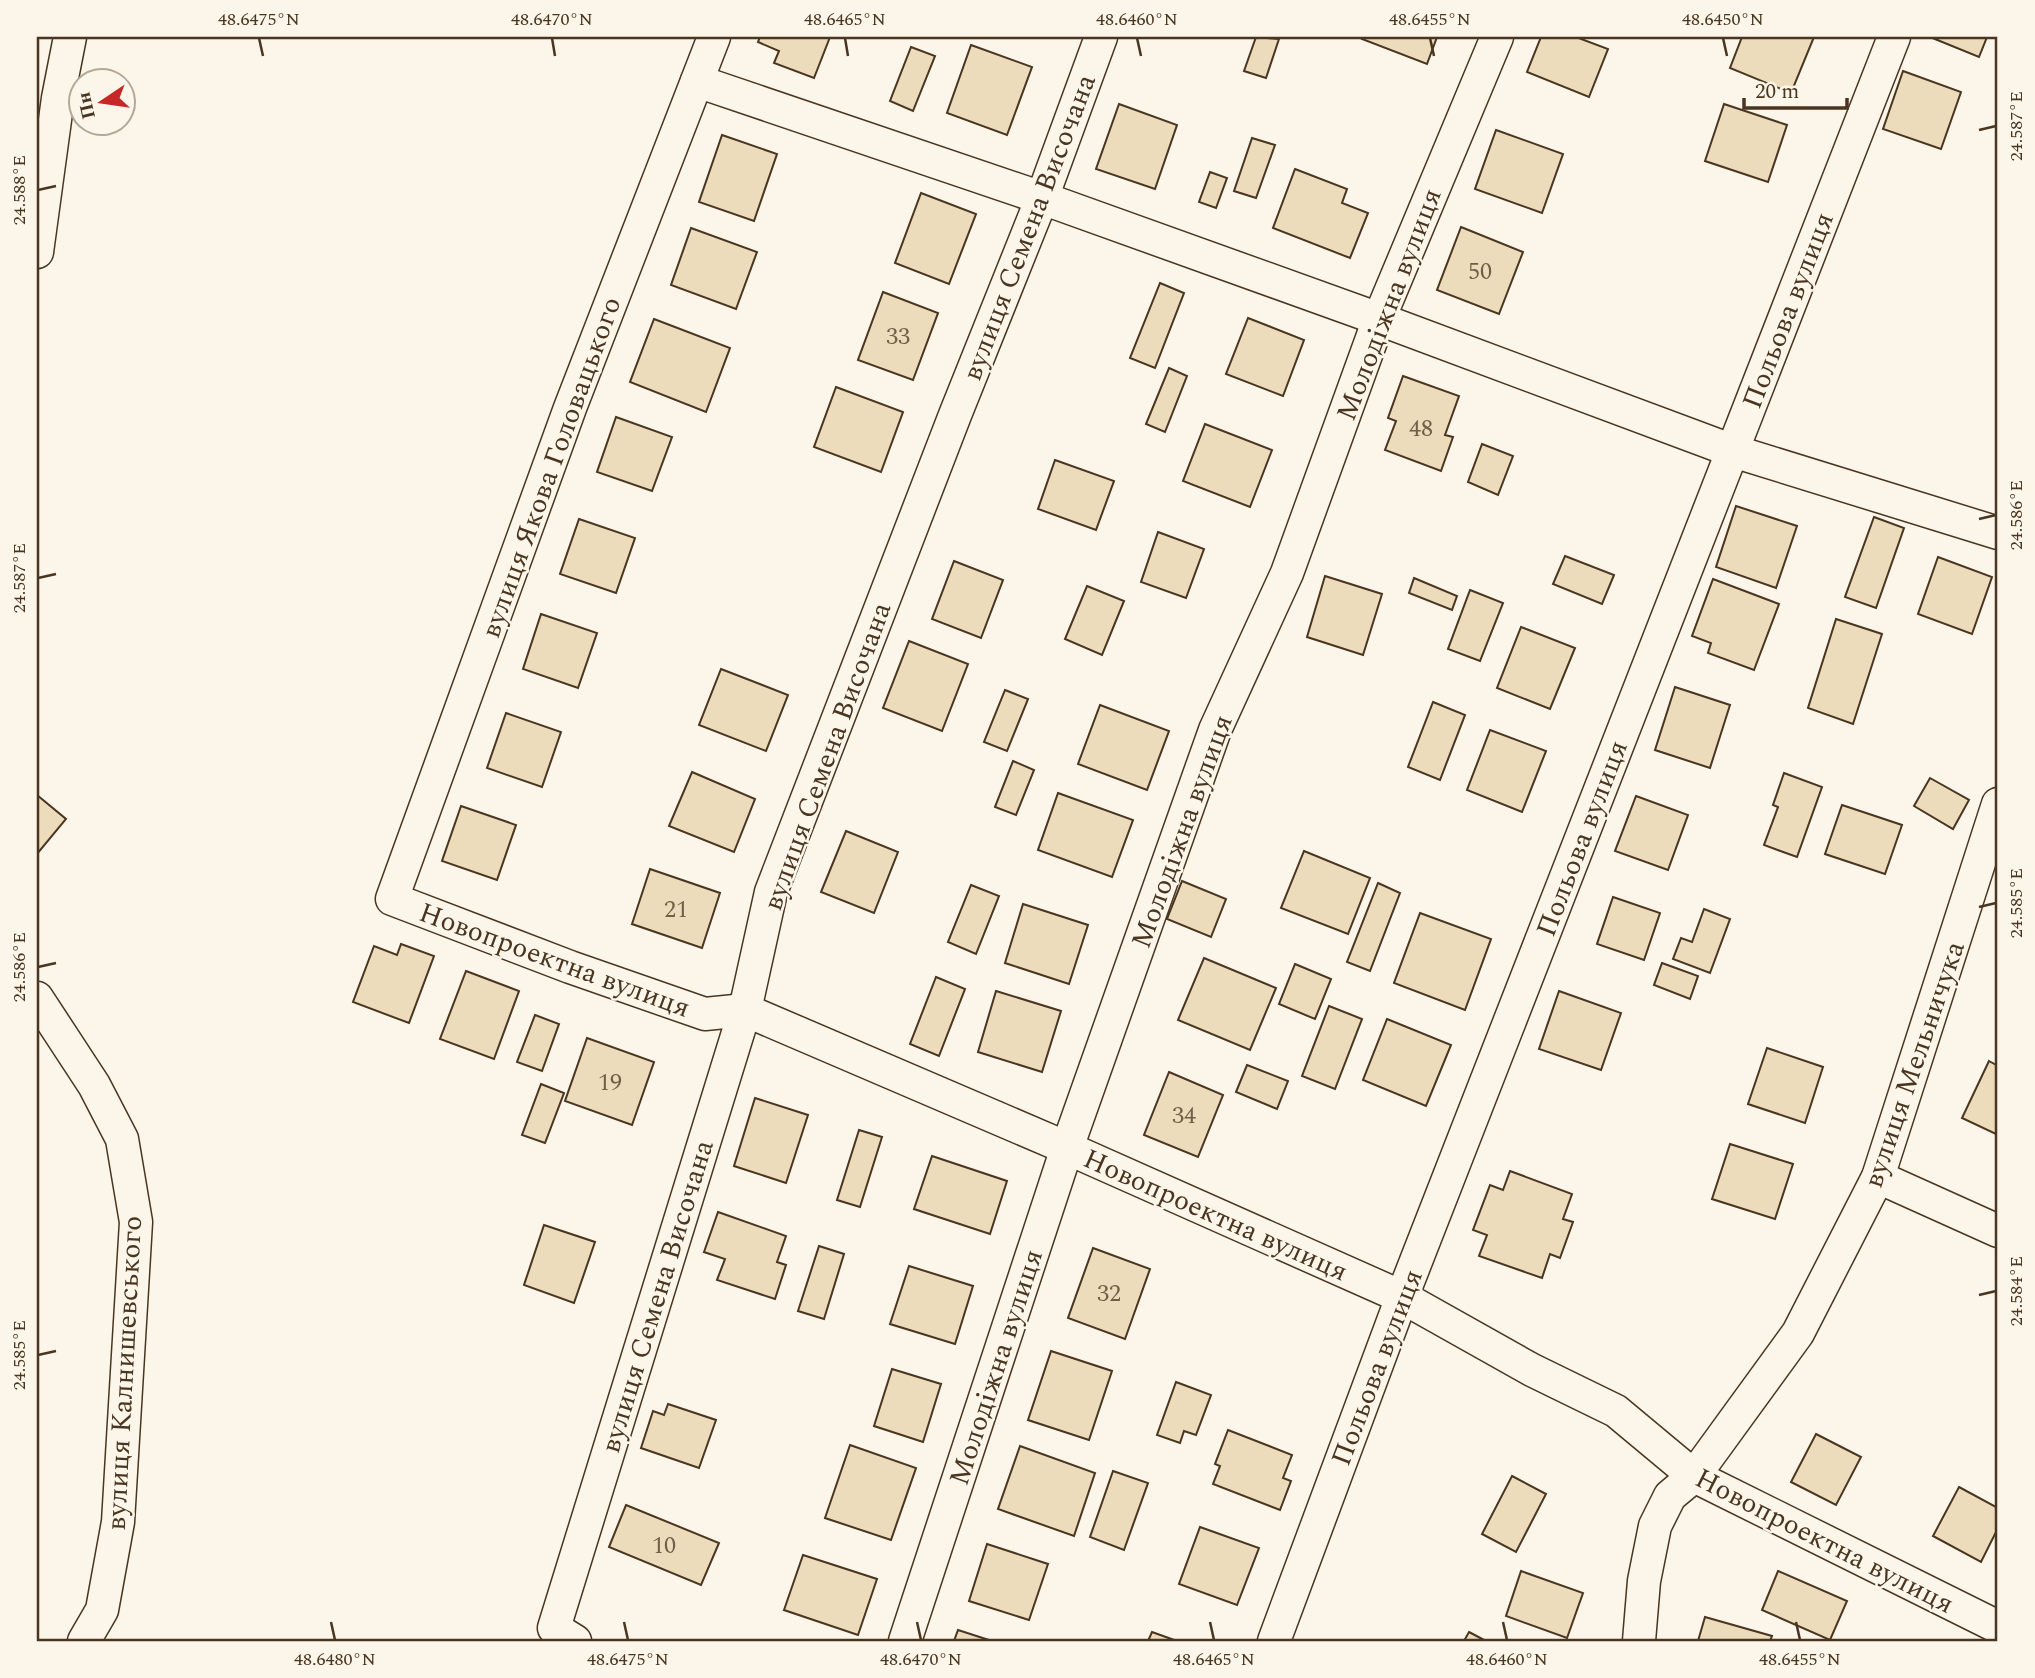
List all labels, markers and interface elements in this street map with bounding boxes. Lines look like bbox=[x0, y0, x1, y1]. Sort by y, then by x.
text: 48.6475°N bbox=[218, 6, 300, 33]
text: 48.6470°N bbox=[511, 6, 593, 33]
text: 48.6465°N bbox=[804, 6, 886, 33]
text: 48.6460°N bbox=[1096, 6, 1178, 33]
text: 48.6455°N bbox=[1389, 6, 1471, 33]
text: 48.6450°N bbox=[1682, 6, 1764, 33]
north arrow bbox=[66, 66, 136, 136]
scale bar bbox=[1744, 66, 1848, 110]
street label: вулиця Семена Височана bbox=[951, 68, 1108, 387]
text: 20 m bbox=[1755, 76, 1799, 108]
text: Пн bbox=[70, 89, 104, 122]
text: 24.587°E bbox=[2003, 91, 2030, 161]
text: 24.588°E bbox=[6, 155, 33, 225]
street label: Молодіжна вулиця bbox=[1325, 182, 1454, 427]
street label: Польова вулиця bbox=[1731, 206, 1846, 415]
house number: 50 bbox=[1468, 254, 1492, 290]
street label: вулиця Якова Головацького bbox=[470, 291, 633, 644]
house number: 33 bbox=[886, 319, 910, 355]
house number: 48 bbox=[1409, 411, 1433, 447]
text: 24.586°E bbox=[2003, 480, 2030, 550]
text: 24.587°E bbox=[6, 543, 33, 613]
street label: вулиця Семена Височана bbox=[752, 596, 903, 917]
street label: Молодіжна вулиця bbox=[1120, 709, 1245, 954]
street label: Польова вулиця bbox=[1525, 734, 1640, 943]
text: 24.585°E bbox=[2003, 868, 2030, 938]
street label: Новопроектна вулиця bbox=[413, 891, 696, 1029]
house number: 21 bbox=[664, 892, 688, 928]
text: 24.586°E bbox=[6, 932, 33, 1002]
street label: вулиця Мельничука bbox=[1852, 935, 1977, 1194]
house number: 19 bbox=[598, 1065, 622, 1101]
house number: 34 bbox=[1172, 1098, 1196, 1134]
street label: вулиця Семена Височана bbox=[589, 1134, 726, 1458]
street label: Новопроектна вулиця bbox=[1076, 1138, 1355, 1293]
street label: вулиця Калнишевського bbox=[95, 1215, 154, 1532]
street label: Молодіжна вулиця bbox=[938, 1244, 1055, 1491]
text: 24.584°E bbox=[2003, 1256, 2030, 1326]
street label: Польова вулиця bbox=[1320, 1263, 1435, 1472]
house number: 32 bbox=[1097, 1276, 1121, 1312]
text: 24.585°E bbox=[6, 1320, 33, 1390]
street label: Новопроектна вулиця bbox=[1687, 1457, 1961, 1625]
house number: 10 bbox=[652, 1528, 676, 1564]
text: 48.6480°N bbox=[294, 1646, 376, 1673]
text: 48.6475°N bbox=[587, 1646, 669, 1673]
text: 48.6470°N bbox=[880, 1646, 962, 1673]
text: 48.6465°N bbox=[1173, 1646, 1255, 1673]
text: 48.6460°N bbox=[1466, 1646, 1548, 1673]
text: 48.6455°N bbox=[1759, 1646, 1841, 1673]

